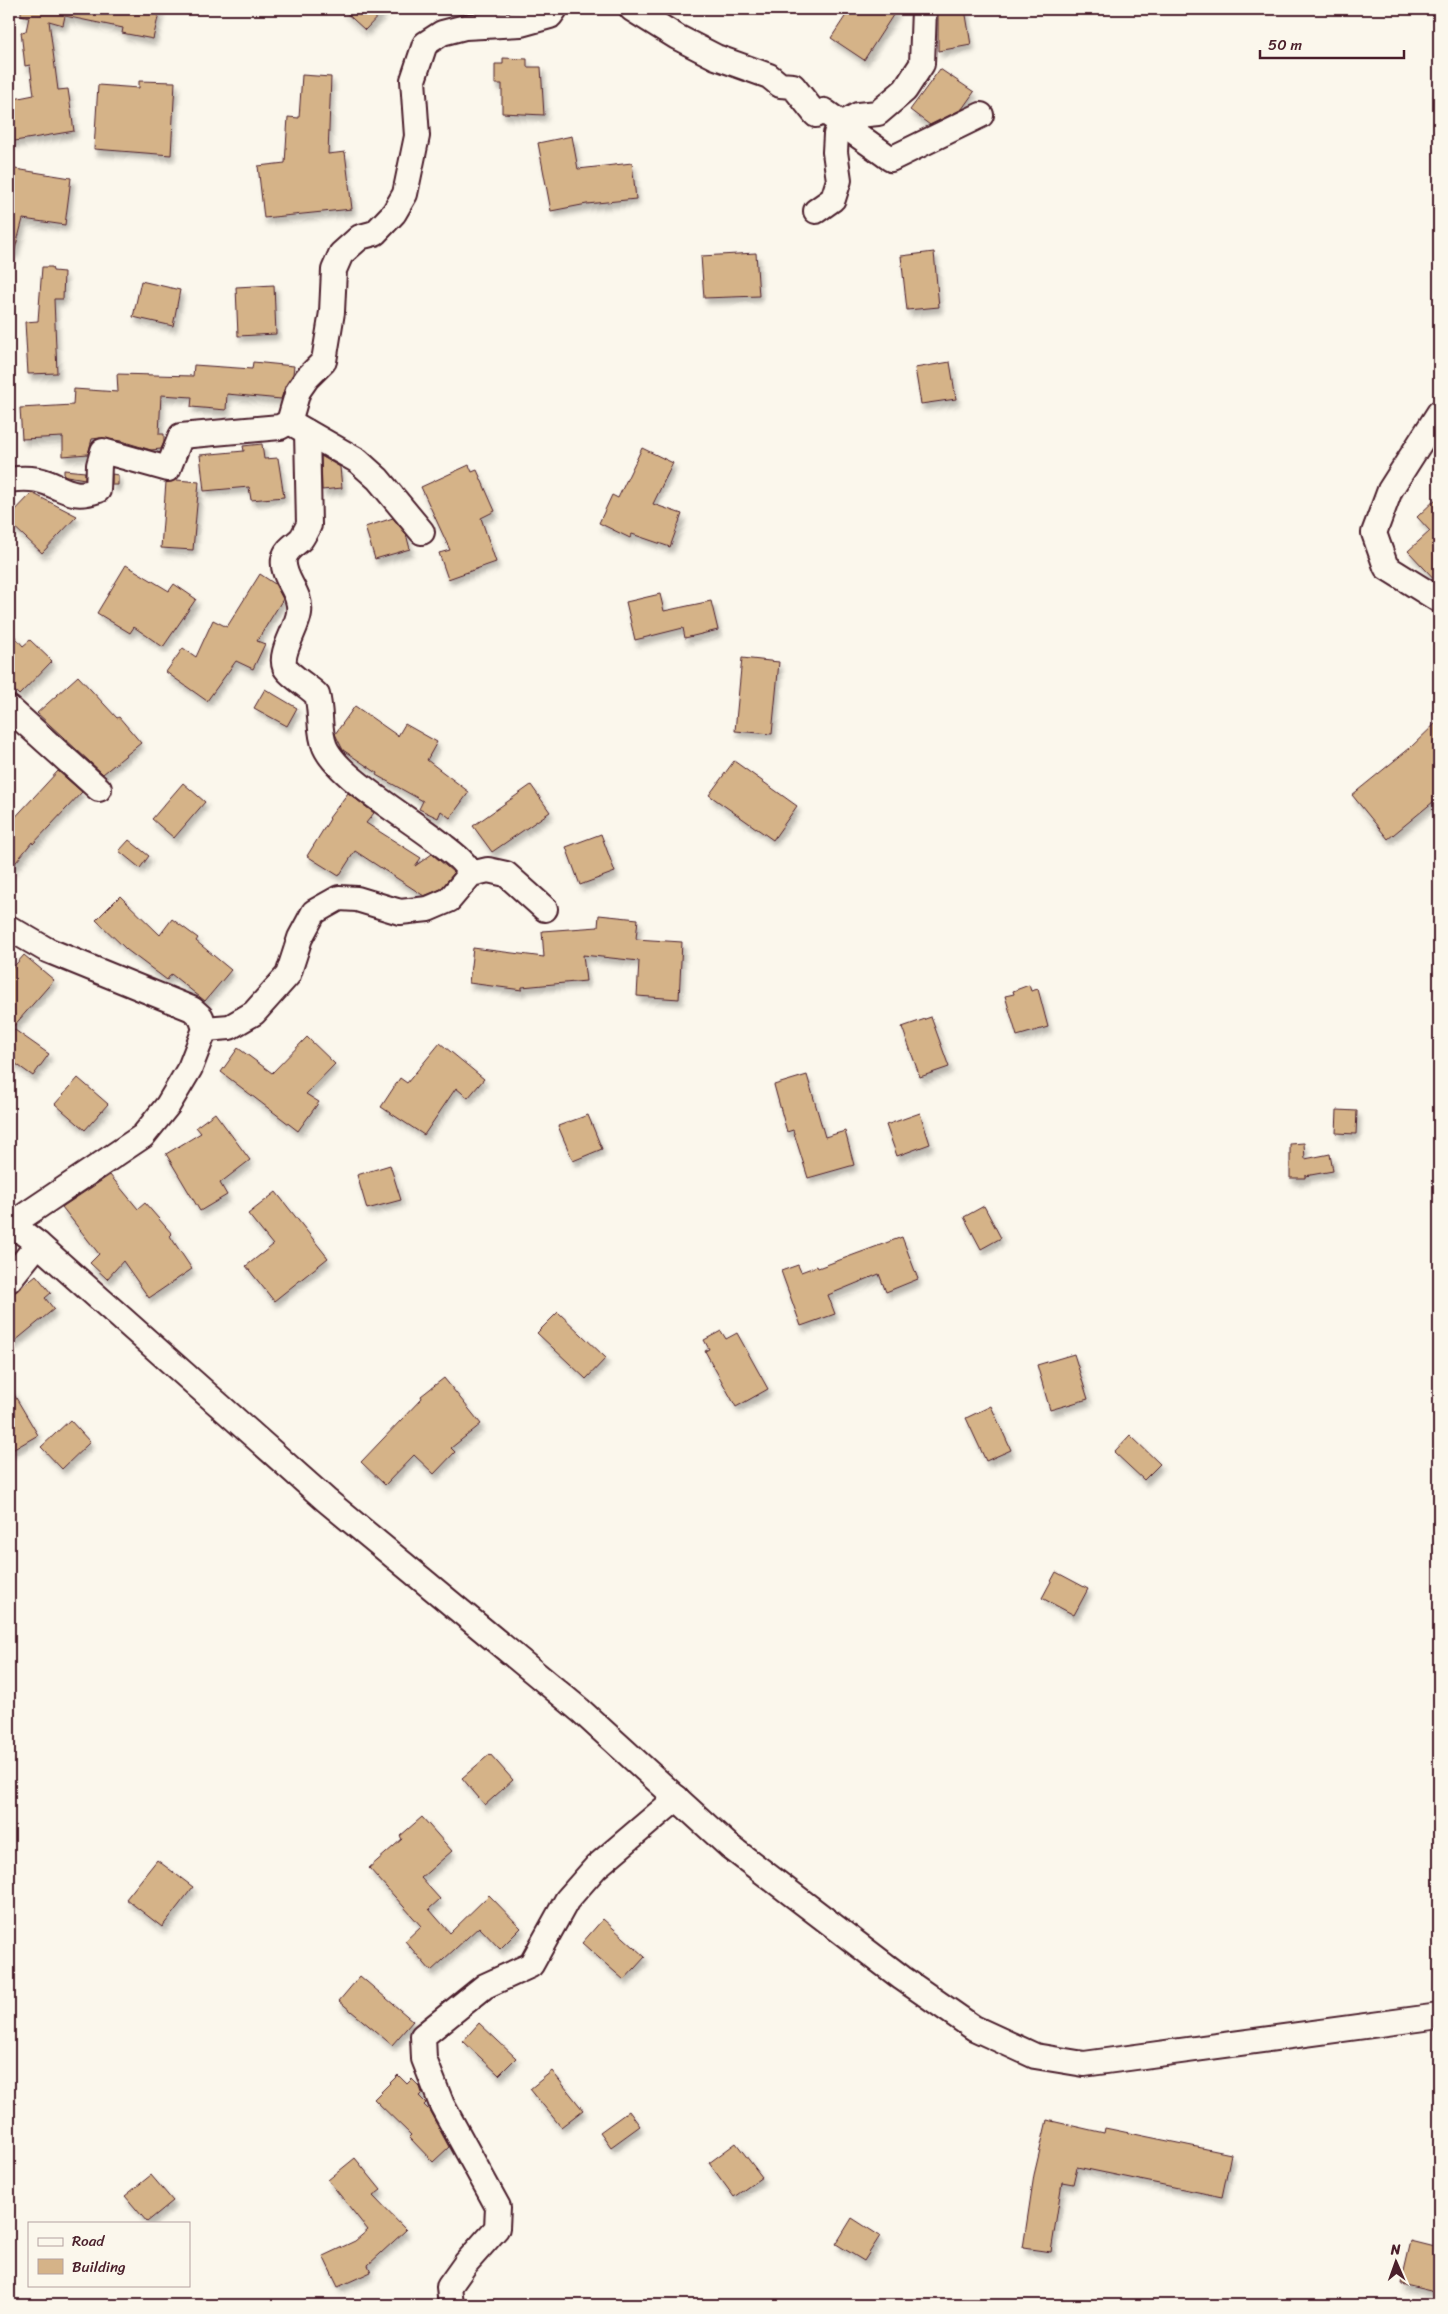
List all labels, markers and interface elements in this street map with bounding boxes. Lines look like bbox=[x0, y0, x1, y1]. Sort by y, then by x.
scale bar bbox=[1260, 28, 1404, 60]
text: 50 m bbox=[1268, 32, 1303, 58]
legend bbox=[28, 2222, 190, 2286]
text: Road bbox=[72, 2228, 105, 2254]
north arrow bbox=[1370, 2236, 1420, 2286]
text: N bbox=[1389, 2237, 1401, 2262]
text: Building bbox=[72, 2254, 126, 2280]

